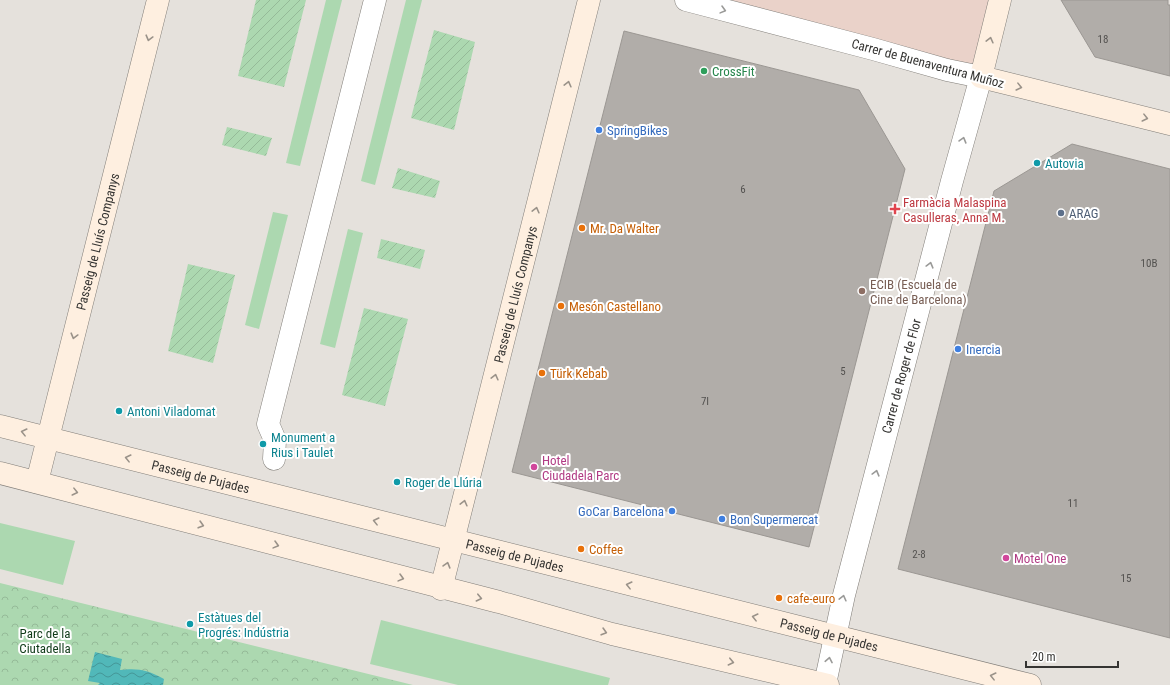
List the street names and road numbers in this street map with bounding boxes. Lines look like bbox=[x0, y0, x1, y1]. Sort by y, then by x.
street label: Carrer de Buenaventura Muñoz bbox=[850, 36, 1006, 91]
street label: Passeig de Lluís Companys bbox=[73, 171, 122, 312]
street label: Passeig de Lluís Companys bbox=[491, 224, 540, 364]
street label: Carrer de Roger de Flor bbox=[879, 317, 924, 435]
street label: Passeig de Pujades bbox=[150, 457, 251, 496]
street label: Passeig de Pujades bbox=[464, 536, 565, 576]
street label: Passeig de Pujades bbox=[779, 615, 880, 655]

